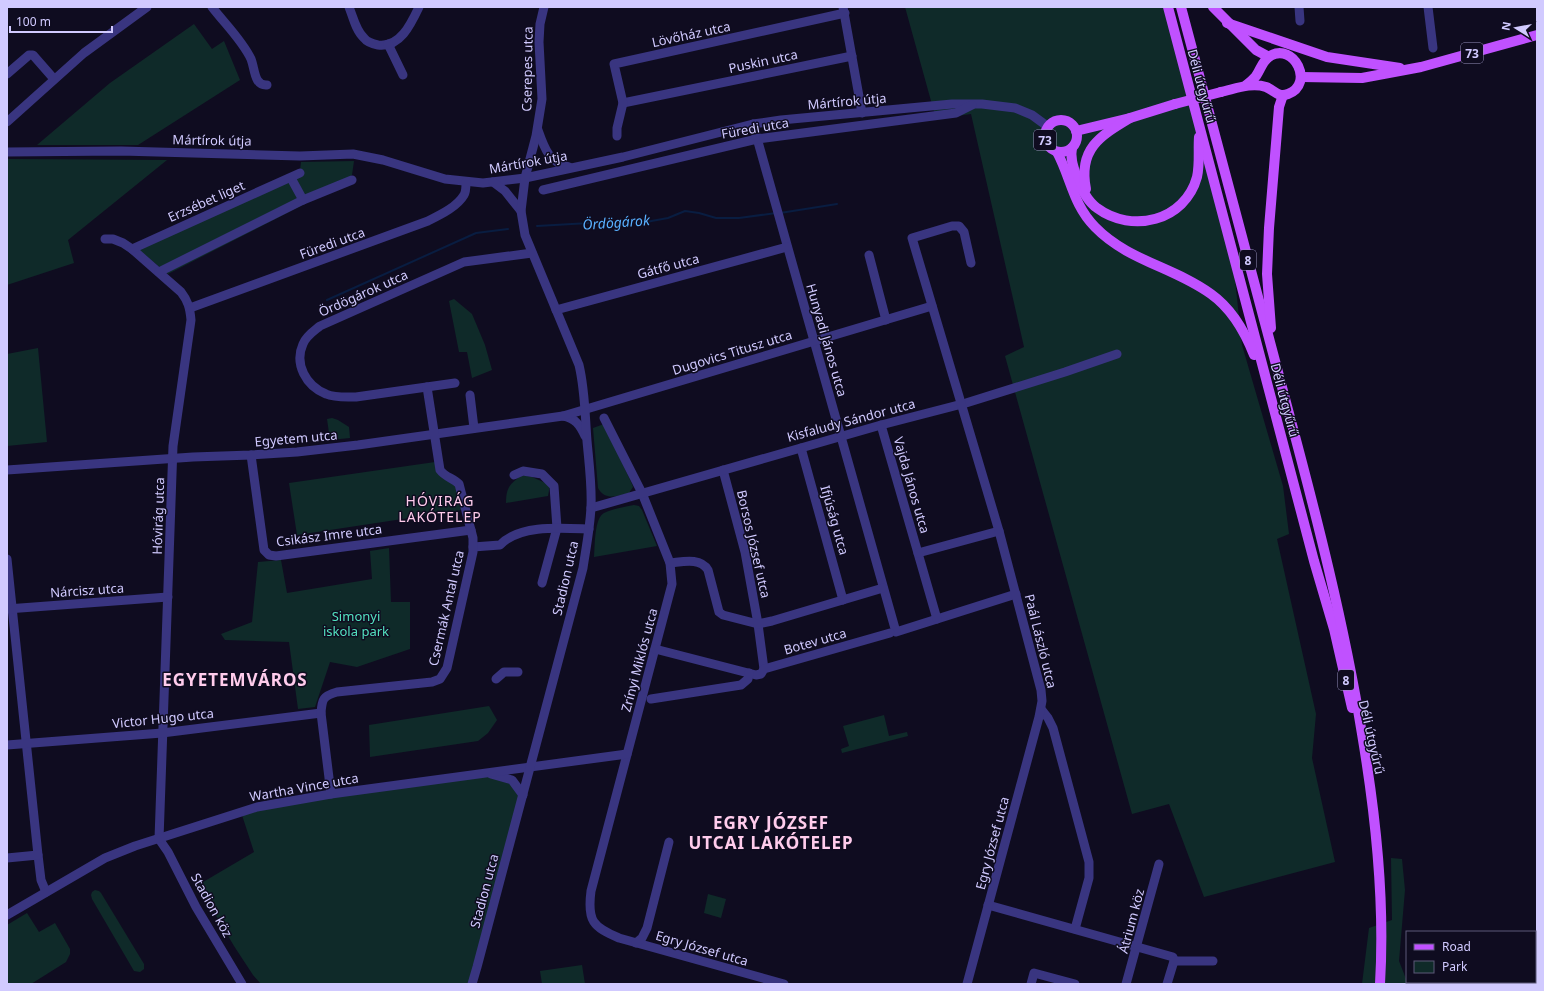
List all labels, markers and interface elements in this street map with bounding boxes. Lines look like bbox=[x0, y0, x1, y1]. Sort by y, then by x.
scale bar bbox=[10, 8, 112, 34]
north arrow bbox=[1496, 8, 1536, 48]
text: 100 m bbox=[16, 13, 51, 30]
street label: Lövőház utca bbox=[650, 17, 732, 51]
text: N bbox=[1497, 20, 1514, 32]
street label: Cserepes utca bbox=[517, 26, 537, 112]
road number: 73 bbox=[1461, 43, 1483, 63]
street label: Puskin utca bbox=[727, 45, 799, 77]
street label: Déli útgyűrű bbox=[1184, 47, 1220, 125]
street label: Mártírok útja bbox=[807, 89, 887, 113]
street label: Füredi utca bbox=[720, 113, 790, 143]
street label: Mártírok útja bbox=[172, 130, 252, 150]
road number: 73 bbox=[1034, 130, 1056, 150]
street label: Mártírok útja bbox=[487, 146, 569, 178]
street label: Erzsébet liget bbox=[165, 176, 248, 226]
water label: Ördögárok bbox=[582, 210, 651, 234]
street label: Füredi utca bbox=[297, 223, 367, 263]
street label: Gátfő utca bbox=[635, 249, 701, 283]
road number: 8 bbox=[1240, 250, 1256, 270]
street label: Ördögárok utca bbox=[316, 265, 410, 321]
street label: Hunyadi János utca bbox=[802, 281, 852, 399]
street label: Dugovics Titusz utca bbox=[670, 325, 794, 379]
street label: Déli útgyűrű bbox=[1267, 361, 1303, 439]
street label: Kisfaludy Sándor utca bbox=[785, 394, 917, 446]
street label: Egyetem utca bbox=[254, 425, 338, 451]
street label: Vajda János utca bbox=[890, 435, 934, 535]
street label: Hóvirág utca bbox=[148, 477, 168, 555]
street label: Ifjúság utca bbox=[817, 483, 853, 557]
street label: Borsos József utca bbox=[733, 488, 775, 600]
district label: HÓVIRÁG LAKÓTELEP bbox=[398, 491, 482, 526]
street label: Csikász Imre utca bbox=[275, 520, 383, 550]
street label: Stadion utca bbox=[548, 539, 582, 617]
street label: Csermák Antal utca bbox=[424, 548, 468, 668]
street label: Nárcisz utca bbox=[50, 578, 124, 602]
street label: Paál László utca bbox=[1021, 592, 1061, 690]
street label: Zrínyi Miklós utca bbox=[616, 606, 662, 714]
park label: Simonyi iskola park bbox=[323, 607, 389, 640]
street label: Botev utca bbox=[782, 623, 848, 659]
district label: EGYETEMVÁROS bbox=[162, 668, 308, 691]
road number: 8 bbox=[1338, 670, 1354, 690]
street label: Déli útgyűrű bbox=[1355, 698, 1389, 776]
street label: Victor Hugo utca bbox=[111, 704, 215, 732]
street label: Wartha Vince utca bbox=[248, 769, 360, 805]
street label: Egry József utca bbox=[971, 794, 1013, 892]
district label: EGRY JÓZSEF UTCAI LAKÓTELEP bbox=[688, 811, 854, 854]
street label: Stadion utca bbox=[465, 852, 503, 930]
street label: Stadion köz bbox=[187, 870, 237, 940]
street label: Átrium köz bbox=[1114, 887, 1148, 955]
street label: Egry József utca bbox=[654, 926, 750, 970]
legend bbox=[1406, 931, 1536, 983]
text: Road bbox=[1442, 938, 1471, 955]
text: Park bbox=[1442, 958, 1468, 975]

